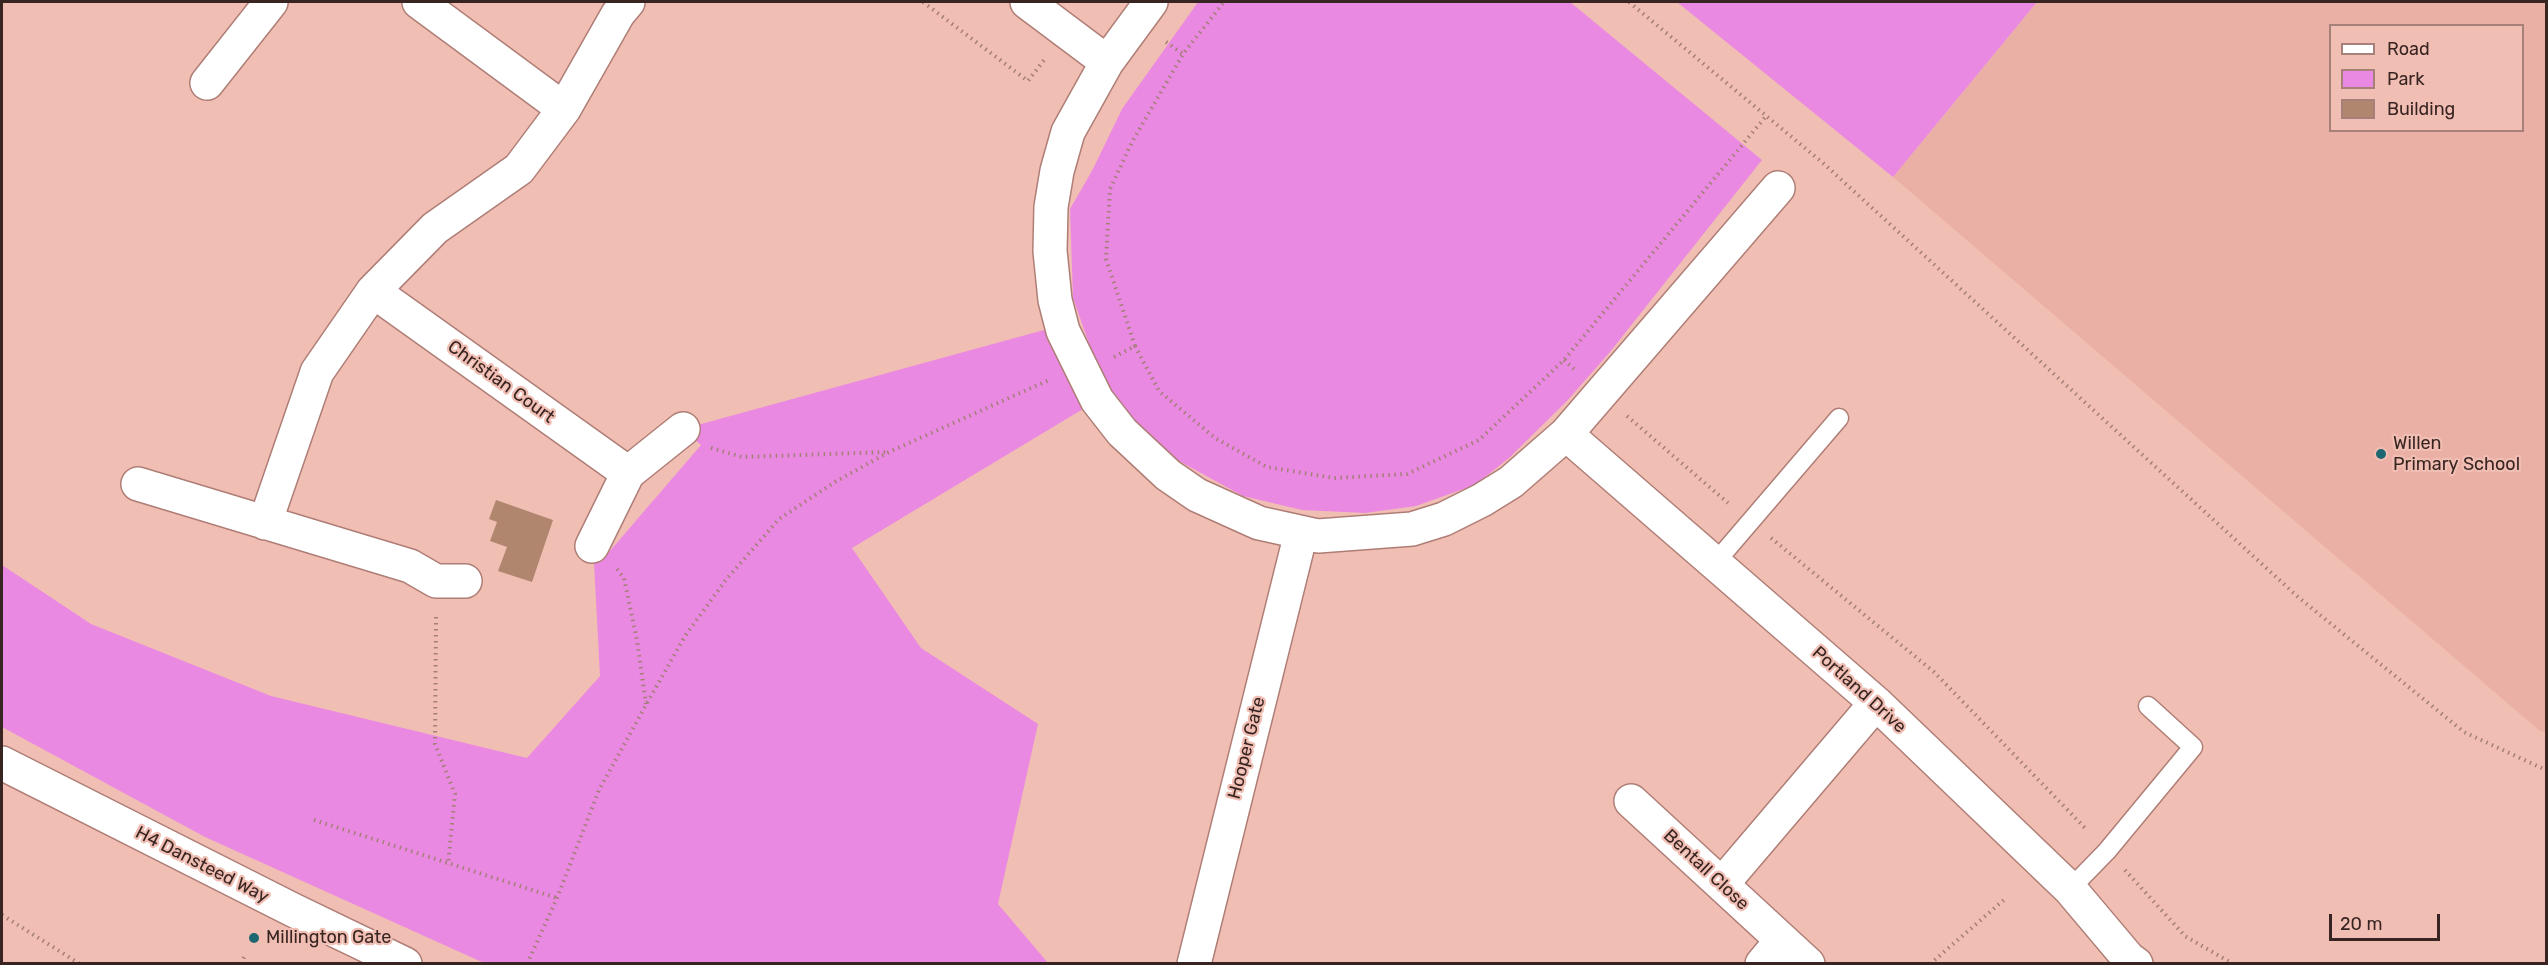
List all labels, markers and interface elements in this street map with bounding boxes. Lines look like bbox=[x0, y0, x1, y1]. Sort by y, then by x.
legend bbox=[2329, 24, 2524, 132]
text: Road bbox=[2387, 38, 2430, 60]
text: Park bbox=[2387, 68, 2424, 90]
text: Building bbox=[2387, 98, 2455, 120]
street label: Christian Court bbox=[443, 336, 559, 428]
place label: Willen Primary School bbox=[2393, 433, 2520, 476]
marker: Willen Primary School bbox=[2374, 447, 2388, 461]
street label: Portland Drive bbox=[1807, 642, 1911, 738]
street label: Hooper Gate bbox=[1224, 695, 1270, 801]
street label: H4 Dansteed Way bbox=[132, 822, 272, 908]
street label: Bentall Close bbox=[1659, 825, 1753, 915]
scale bar bbox=[2332, 902, 2443, 940]
text: 20 m bbox=[2340, 913, 2382, 935]
place label: Millington Gate bbox=[266, 927, 391, 949]
marker: Millington Gate bbox=[247, 931, 261, 945]

